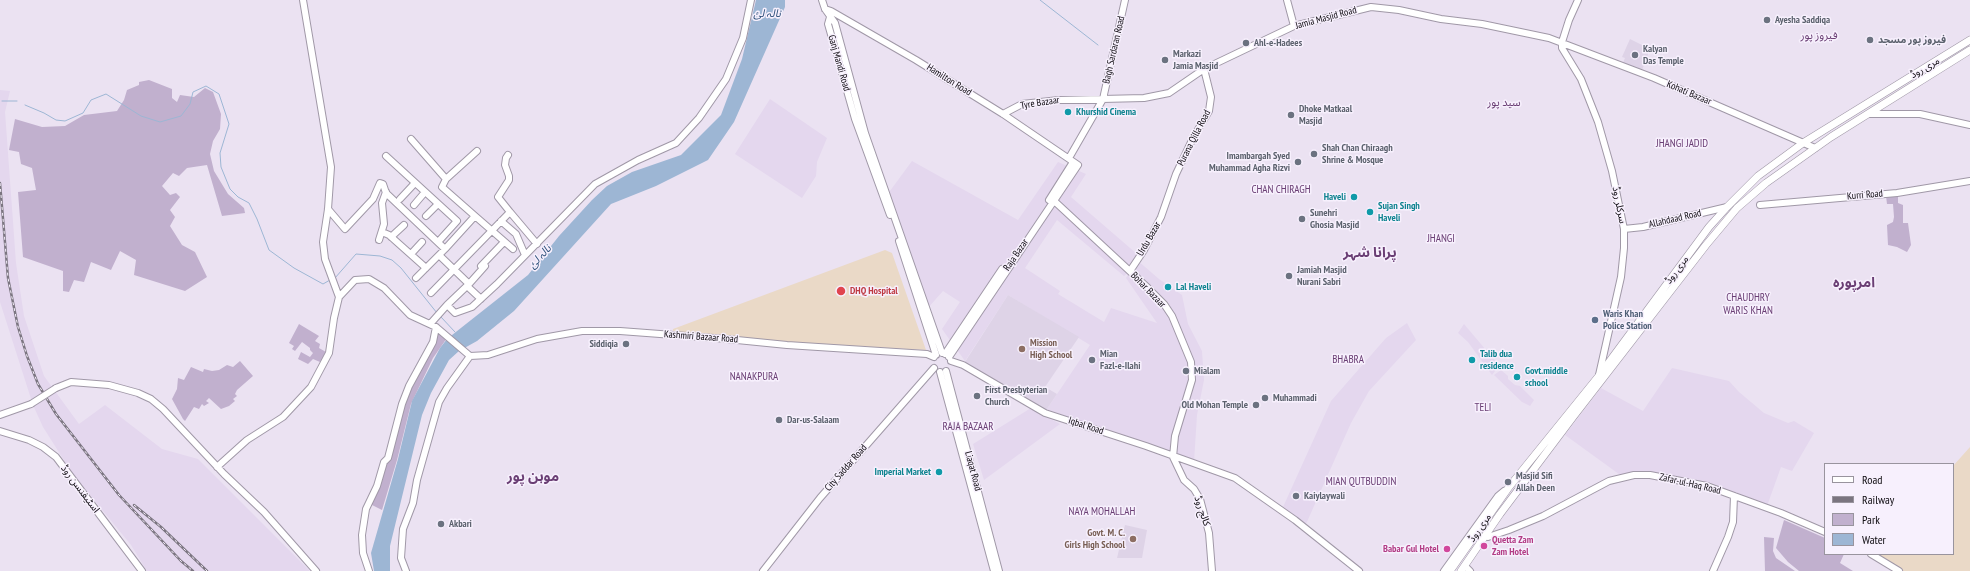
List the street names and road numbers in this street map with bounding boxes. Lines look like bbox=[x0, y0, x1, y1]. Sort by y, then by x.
street label: Jamia Masjid Road bbox=[1294, 4, 1358, 32]
street label: Bagh Sardaran Road bbox=[1100, 15, 1128, 85]
street label: Ganj Mandi Road bbox=[825, 33, 853, 93]
street label: مری روڈ bbox=[1908, 55, 1942, 81]
street label: Hamilton Road bbox=[924, 61, 974, 99]
street label: Kohati Bazaar bbox=[1665, 78, 1713, 108]
street label: Tyre Bazaar bbox=[1020, 94, 1060, 112]
street label: Purana Qilla Road bbox=[1175, 108, 1213, 168]
street label: سرکلر روڈ bbox=[1610, 185, 1628, 225]
street label: Kurri Road bbox=[1847, 187, 1883, 203]
street label: Allahdaad Road bbox=[1648, 207, 1702, 231]
street label: Urdu Bazar bbox=[1134, 220, 1164, 258]
street label: Raja Bazar bbox=[1001, 237, 1031, 273]
street label: مری روڈ bbox=[1663, 254, 1691, 286]
street label: Bohar Bazaar bbox=[1128, 270, 1168, 310]
street label: Kashmiri Bazaar Road bbox=[663, 328, 739, 346]
street label: Iqbal Road bbox=[1067, 415, 1105, 437]
street label: City Saddar Road bbox=[822, 442, 870, 494]
street label: Liaqat Road bbox=[962, 450, 984, 492]
street label: اسٹیفنسن روڈ bbox=[58, 463, 102, 515]
street label: Zafar-ul-Haq Road bbox=[1658, 471, 1722, 497]
street label: کالج روڈ bbox=[1191, 494, 1213, 528]
street label: مری روڈ bbox=[1466, 512, 1494, 544]

